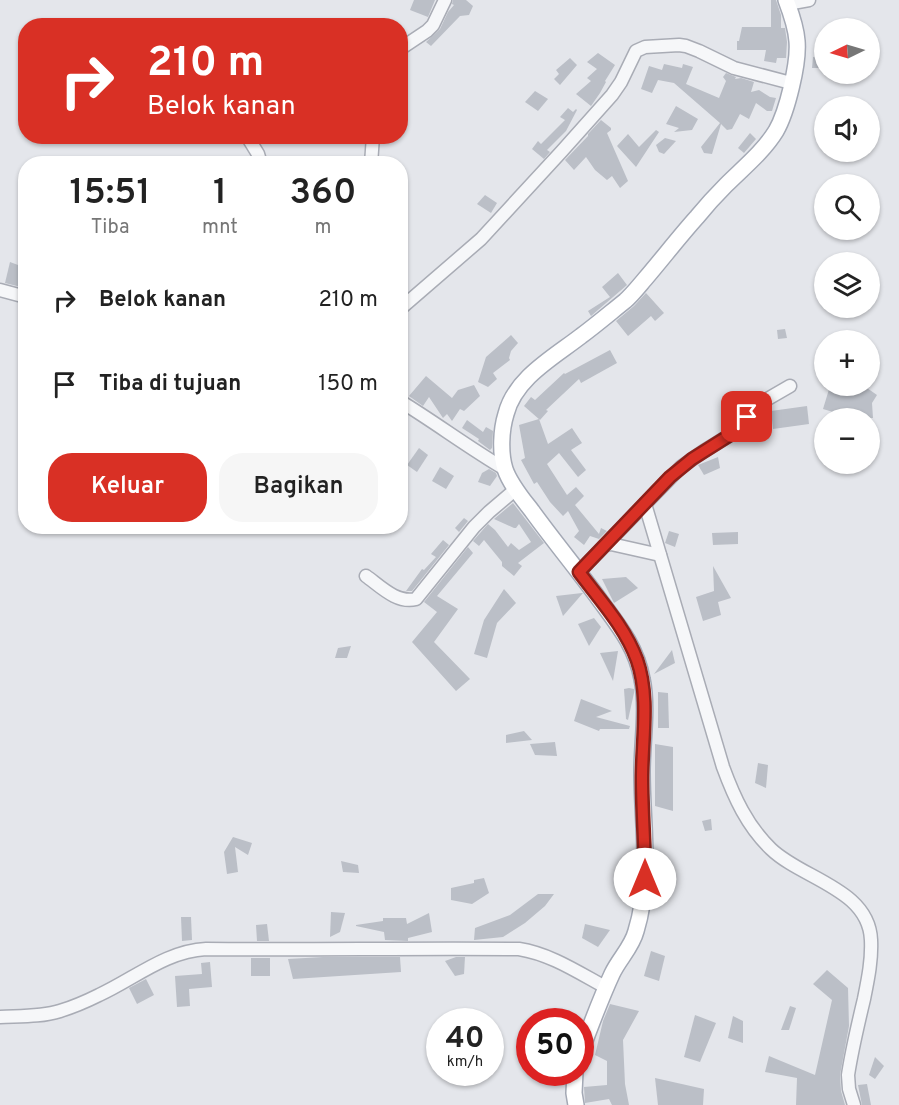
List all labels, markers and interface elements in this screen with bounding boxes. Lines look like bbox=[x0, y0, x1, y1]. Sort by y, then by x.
north arrow bbox=[814, 18, 880, 84]
map controls bbox=[814, 18, 880, 474]
text: 210 m bbox=[147, 38, 264, 91]
icon: right bbox=[48, 42, 126, 120]
text: Belok kanan bbox=[147, 90, 296, 124]
button: sound bbox=[814, 96, 880, 162]
text: 15:51 bbox=[70, 171, 150, 217]
text: 1 bbox=[213, 171, 227, 217]
text: 360 bbox=[289, 171, 356, 217]
button: search bbox=[814, 174, 880, 240]
text: Tiba bbox=[91, 215, 129, 241]
text: mnt bbox=[202, 215, 238, 241]
text: m bbox=[314, 215, 331, 241]
button: layers bbox=[814, 252, 880, 318]
icon: right bbox=[48, 284, 81, 317]
text: Belok kanan bbox=[99, 287, 226, 314]
text: 210 m bbox=[318, 287, 378, 314]
button: + bbox=[814, 330, 880, 396]
icon: arrive bbox=[48, 368, 81, 401]
text: Tiba di tujuan bbox=[99, 371, 241, 398]
text: 150 m bbox=[318, 371, 378, 398]
pin bbox=[721, 391, 772, 442]
icon: arrive bbox=[730, 400, 763, 433]
button: − bbox=[814, 408, 880, 474]
button: Keluar bbox=[48, 453, 207, 522]
button: Bagikan bbox=[219, 453, 378, 522]
position arrow bbox=[613, 847, 677, 911]
speed limit sign: 50 bbox=[516, 1008, 594, 1086]
text: 40 bbox=[445, 1021, 485, 1058]
text: km/h bbox=[447, 1053, 483, 1072]

